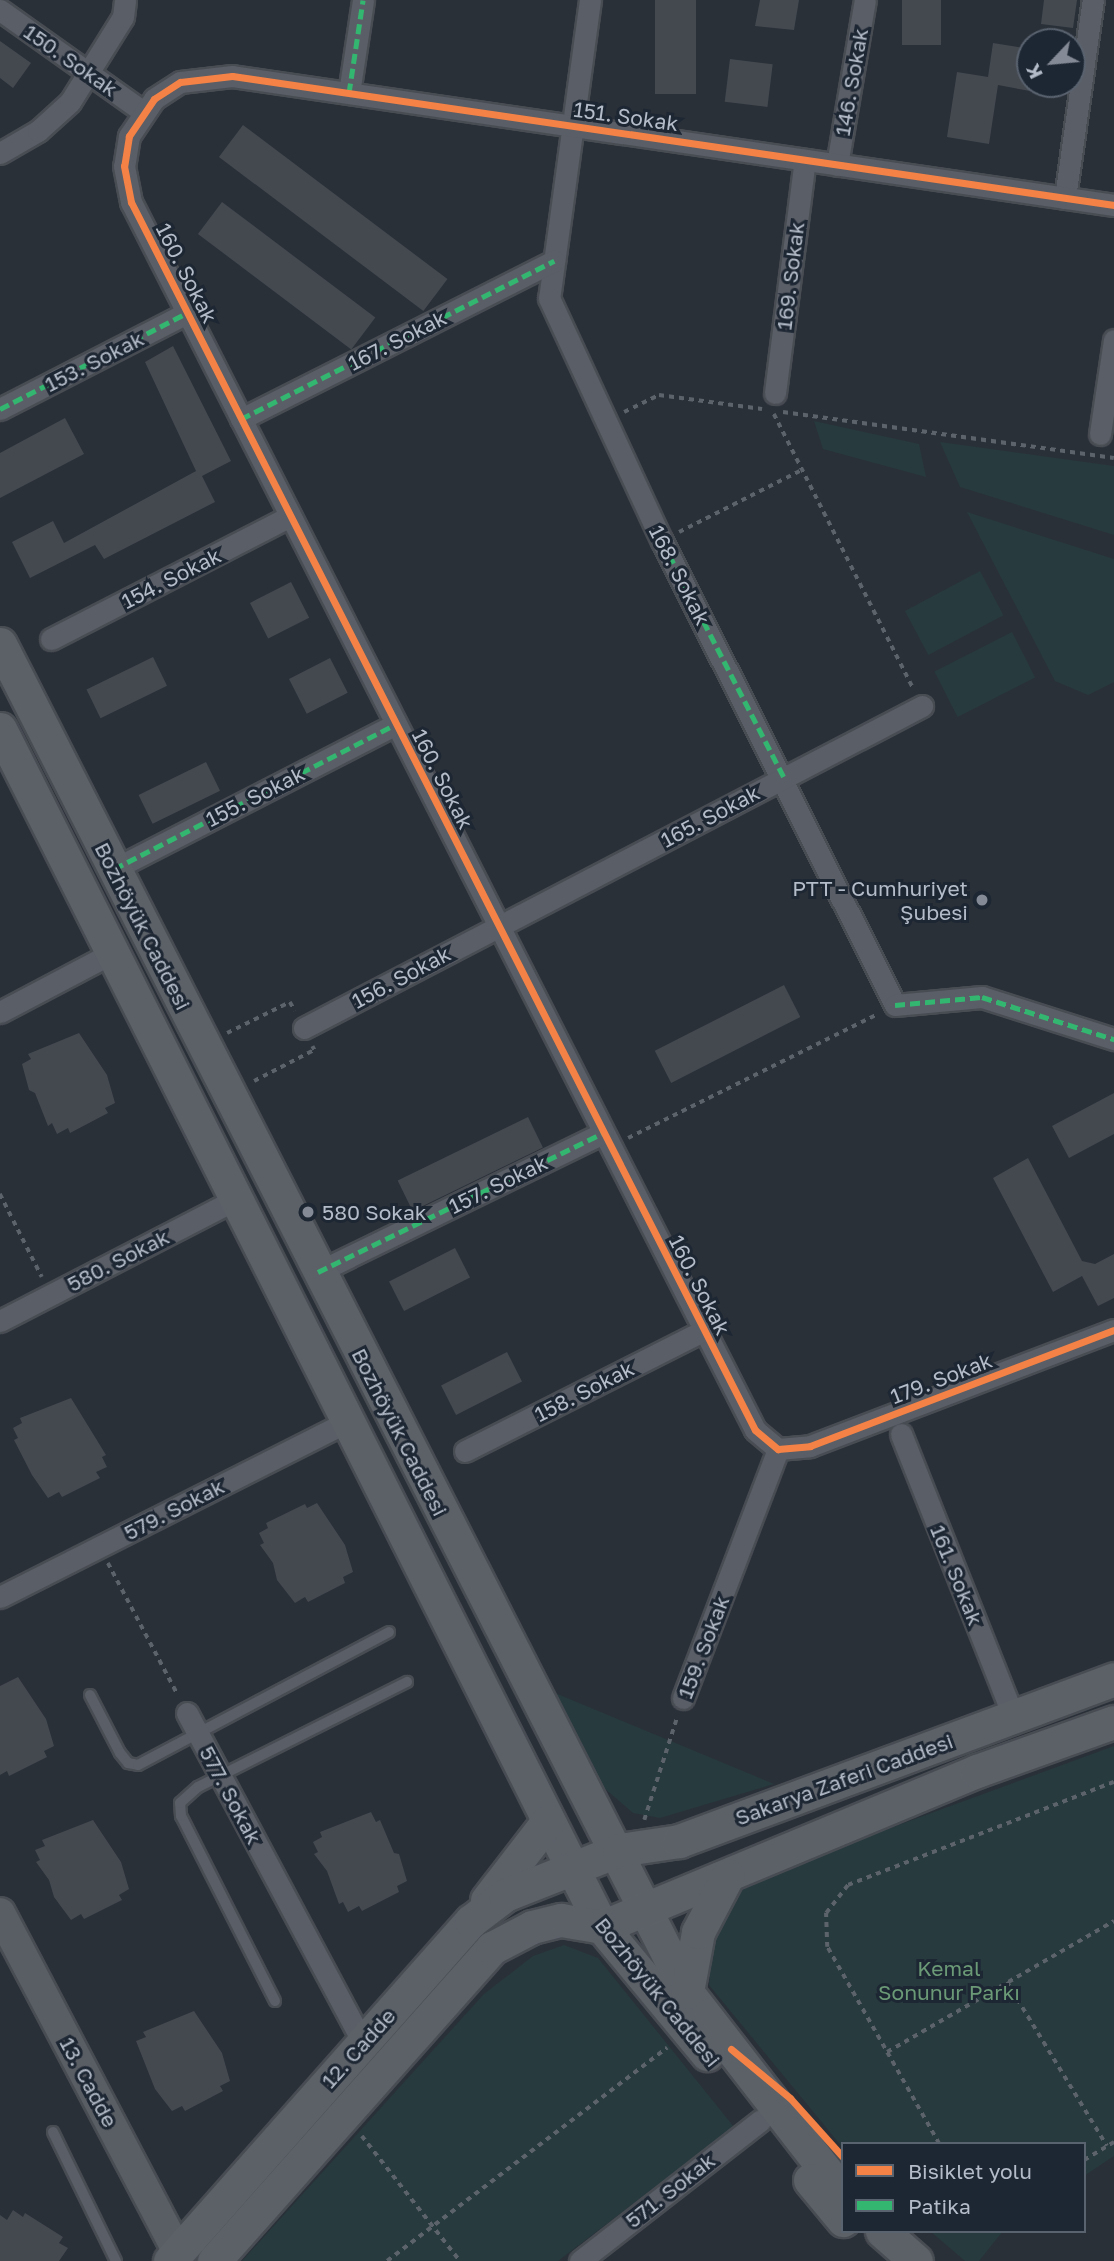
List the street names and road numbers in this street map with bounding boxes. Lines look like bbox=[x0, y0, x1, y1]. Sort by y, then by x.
street label: 150. Sokak bbox=[19, 19, 123, 101]
street label: 146. Sokak bbox=[829, 26, 873, 138]
street label: 151. Sokak bbox=[572, 96, 680, 136]
street label: 160. Sokak bbox=[151, 219, 223, 327]
street label: 169. Sokak bbox=[771, 221, 809, 331]
street label: 167. Sokak bbox=[344, 304, 450, 376]
street label: 153. Sokak bbox=[40, 325, 148, 397]
street label: 168. Sokak bbox=[644, 521, 716, 629]
street label: 154. Sokak bbox=[117, 542, 225, 614]
street label: 160. Sokak bbox=[407, 725, 479, 833]
street label: 155. Sokak bbox=[201, 760, 309, 832]
street label: 165. Sokak bbox=[656, 780, 764, 852]
street label: Bozhöyük Caddesi bbox=[90, 838, 196, 1014]
street label: 156. Sokak bbox=[347, 941, 455, 1013]
street label: 157. Sokak bbox=[445, 1149, 551, 1219]
street label: 580. Sokak bbox=[63, 1224, 173, 1296]
street label: 160. Sokak bbox=[664, 1231, 736, 1339]
street label: Bozhöyük Caddesi bbox=[347, 1344, 453, 1520]
street label: 179. Sokak bbox=[887, 1347, 995, 1409]
street label: 158. Sokak bbox=[530, 1355, 638, 1427]
street label: 579. Sokak bbox=[120, 1473, 228, 1545]
street label: 161. Sokak bbox=[925, 1521, 989, 1629]
street label: 159. Sokak bbox=[672, 1592, 734, 1702]
street label: Sakarya Zaferi Caddesi bbox=[732, 1728, 956, 1830]
street label: 577. Sokak bbox=[195, 1742, 267, 1848]
street label: Bozhöyük Caddesi bbox=[590, 1912, 726, 2072]
street label: 12. Cadde bbox=[316, 2003, 400, 2093]
street label: 13. Cadde bbox=[55, 2033, 123, 2131]
street label: 571. Sokak bbox=[620, 2147, 720, 2233]

